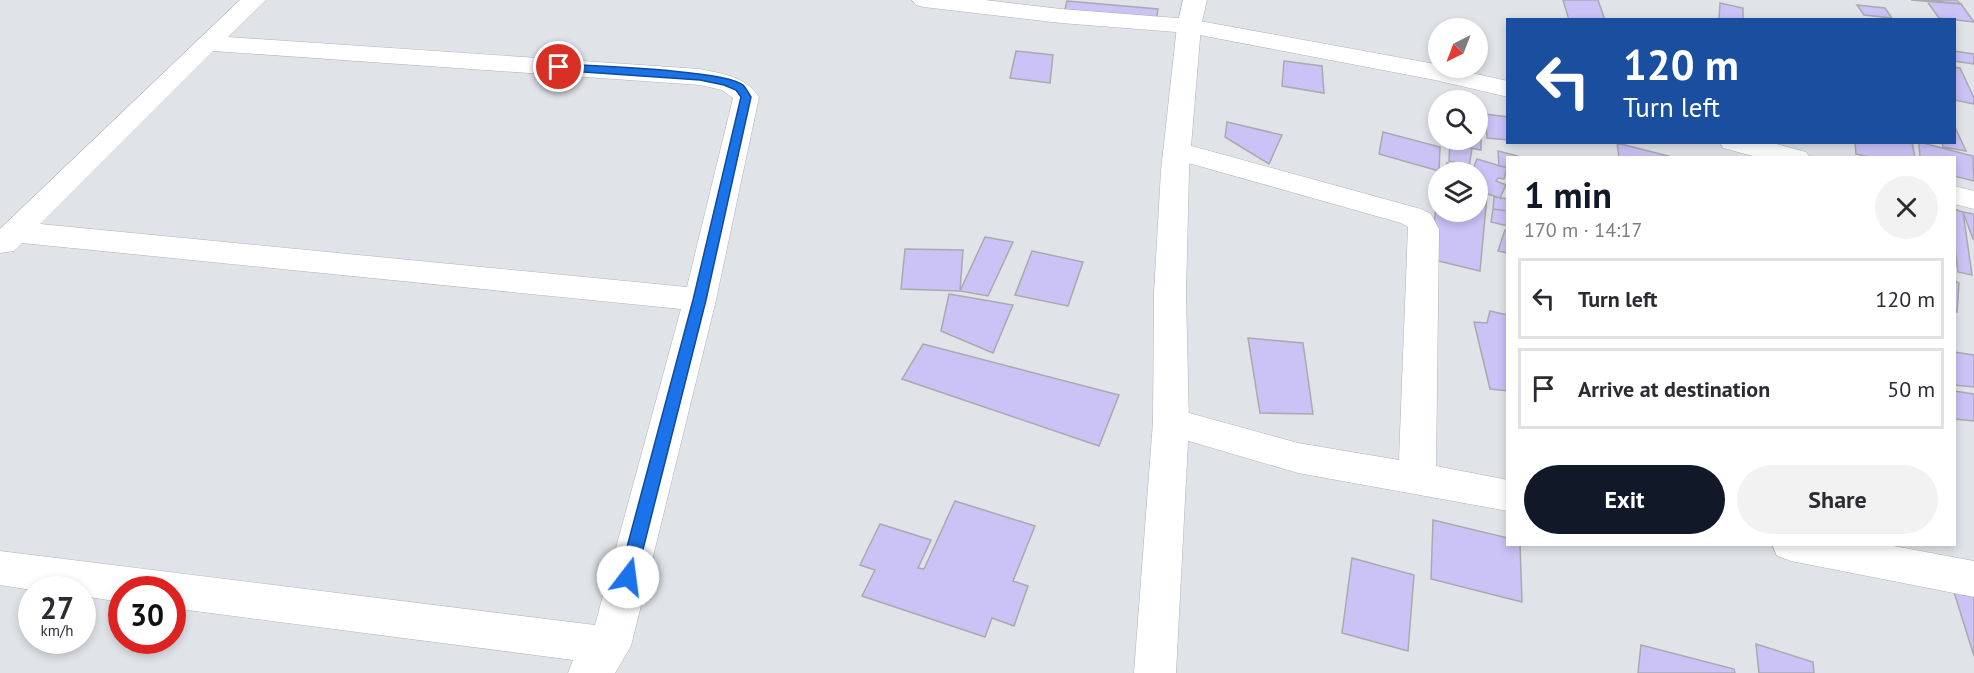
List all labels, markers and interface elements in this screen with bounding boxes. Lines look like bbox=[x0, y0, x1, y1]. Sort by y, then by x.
north arrow bbox=[1428, 18, 1488, 78]
map controls bbox=[1428, 18, 1488, 222]
text: 120 m bbox=[1623, 37, 1739, 92]
pin bbox=[533, 41, 584, 92]
icon: left bbox=[1524, 42, 1602, 120]
icon: arrive bbox=[542, 50, 575, 83]
button: search bbox=[1428, 90, 1488, 150]
text: Turn left bbox=[1623, 90, 1720, 124]
button: layers bbox=[1428, 162, 1488, 222]
text: 1 min bbox=[1524, 171, 1612, 218]
button: close bbox=[1875, 176, 1938, 239]
text: 170 m · 14:17 bbox=[1524, 217, 1642, 243]
icon: left bbox=[1527, 282, 1560, 315]
text: Turn left bbox=[1578, 285, 1658, 313]
text: 120 m bbox=[1875, 285, 1935, 313]
icon: arrive bbox=[1527, 372, 1560, 405]
text: Arrive at destination bbox=[1578, 375, 1770, 403]
text: 50 m bbox=[1887, 375, 1935, 403]
button: Exit bbox=[1524, 465, 1725, 534]
button: Share bbox=[1737, 465, 1938, 534]
position arrow bbox=[596, 545, 660, 609]
speed limit sign: 30 bbox=[108, 576, 186, 654]
text: 27 bbox=[40, 588, 74, 627]
text: km/h bbox=[41, 621, 73, 640]

